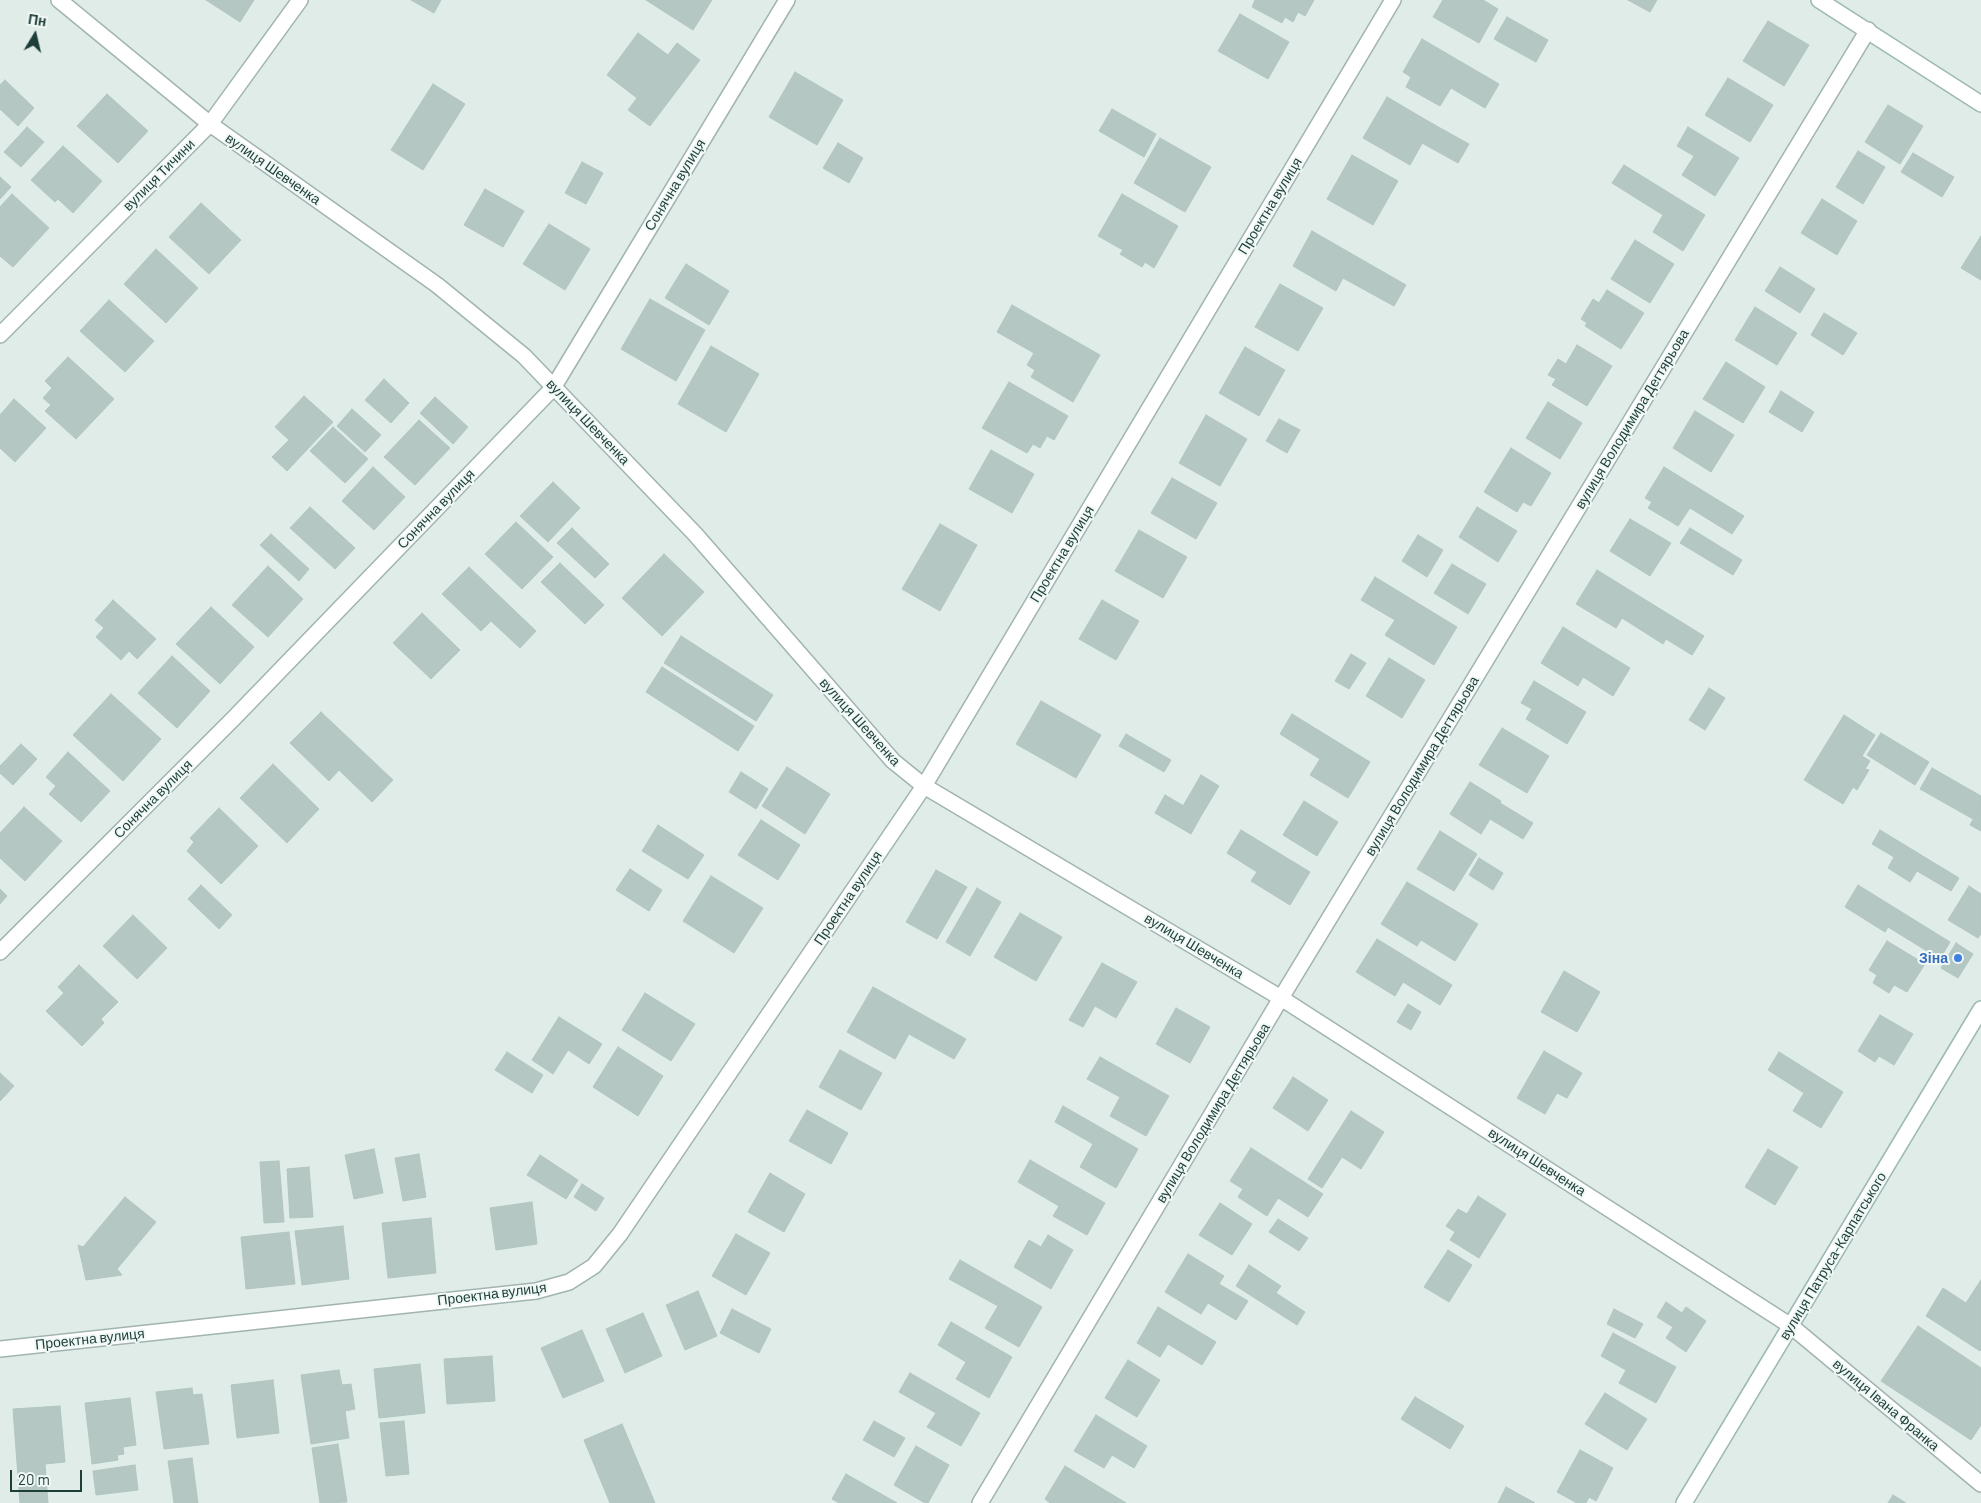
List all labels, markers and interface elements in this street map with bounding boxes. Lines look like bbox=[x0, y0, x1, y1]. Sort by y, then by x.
north arrow bbox=[10, 10, 60, 60]
text: Пн bbox=[27, 10, 48, 30]
street label: вулиця Шевченка bbox=[222, 130, 324, 208]
street label: вулиця Тичини bbox=[120, 136, 198, 214]
street label: Сонячна вулиця bbox=[641, 136, 709, 234]
street label: Проектна вулиця bbox=[1235, 155, 1305, 257]
street label: вулиця Володимира Дегтярьова bbox=[1572, 326, 1692, 512]
street label: вулиця Шевченка bbox=[543, 376, 633, 468]
street label: Сонячна вулиця bbox=[394, 466, 478, 552]
street label: Проектна вулиця bbox=[1027, 503, 1097, 605]
street label: вулиця Володимира Дегтярьова bbox=[1362, 673, 1482, 859]
street label: вулиця Шевченка bbox=[816, 675, 904, 769]
street label: Сонячна вулиця bbox=[110, 756, 196, 842]
street label: Проектна вулиця bbox=[810, 848, 886, 948]
street label: вулиця Шевченка bbox=[1141, 910, 1247, 982]
place label: Зіна bbox=[1919, 950, 1948, 966]
marker: Зіна bbox=[1952, 952, 1964, 964]
street label: вулиця Володимира Дегтярьова bbox=[1153, 1020, 1273, 1206]
street label: вулиця Шевченка bbox=[1485, 1124, 1589, 1200]
street label: вулиця Патруса-Карпатського bbox=[1776, 1169, 1890, 1343]
street label: Проектна вулиця bbox=[436, 1279, 548, 1309]
street label: Проектна вулиця bbox=[35, 1325, 145, 1353]
street label: вулиця Івана Франка bbox=[1829, 1356, 1943, 1454]
scale bar bbox=[12, 1460, 85, 1492]
text: 20 m bbox=[18, 1470, 50, 1488]

